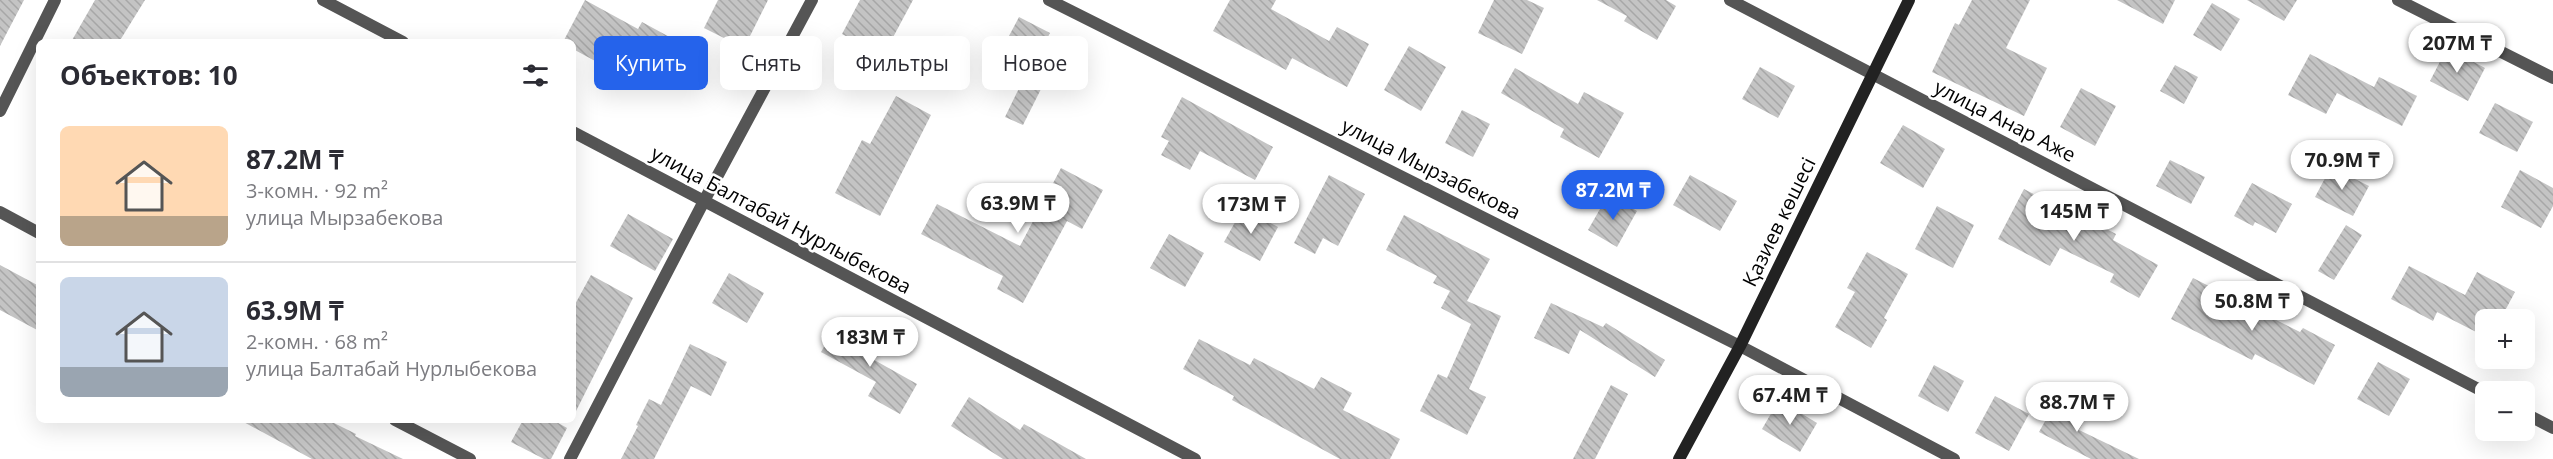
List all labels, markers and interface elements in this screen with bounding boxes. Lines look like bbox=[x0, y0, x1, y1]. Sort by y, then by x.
pin: 207M ₸ bbox=[2408, 23, 2506, 74]
text: 207M ₸ bbox=[2422, 29, 2492, 56]
chip: Купить bbox=[594, 36, 708, 90]
chip: Снять bbox=[720, 36, 822, 90]
chip: Фильтры bbox=[834, 36, 970, 90]
chip: Новое bbox=[982, 36, 1088, 90]
text: Объектов: 10 bbox=[60, 57, 238, 93]
icon: filters bbox=[519, 59, 552, 92]
street label: улица Анар Аже bbox=[1930, 73, 2081, 168]
street label: улица Мырзабекова bbox=[1337, 112, 1525, 225]
street label: улица Балтабай Нурлыбекова bbox=[646, 139, 916, 300]
pin: 70.9M ₸ bbox=[2287, 140, 2397, 191]
text: 87.2M ₸ bbox=[246, 141, 343, 177]
text: 70.9M ₸ bbox=[2305, 146, 2379, 173]
icon: home bbox=[108, 150, 180, 222]
street label: Қазиев көшесі bbox=[1736, 153, 1822, 291]
pin: 87.2M ₸ bbox=[1558, 170, 1668, 221]
text: 87.2M ₸ bbox=[1576, 176, 1650, 203]
text: 3-комн. · 92 m² bbox=[246, 177, 388, 204]
pin: 63.9M ₸ bbox=[963, 183, 1073, 234]
pin: 173M ₸ bbox=[1202, 184, 1300, 235]
text: 63.9M ₸ bbox=[981, 189, 1055, 216]
text: 173M ₸ bbox=[1216, 190, 1286, 217]
pin: 145M ₸ bbox=[2025, 191, 2123, 242]
text: 145M ₸ bbox=[2039, 197, 2109, 224]
text: улица Мырзабекова bbox=[246, 204, 443, 231]
pin: 50.8M ₸ bbox=[2197, 281, 2307, 332]
text: 50.8M ₸ bbox=[2215, 287, 2289, 314]
text: 63.9M ₸ bbox=[246, 292, 343, 328]
icon: home bbox=[108, 301, 180, 373]
map controls bbox=[2475, 309, 2535, 441]
button: + bbox=[2475, 309, 2535, 369]
pin: 183M ₸ bbox=[821, 317, 919, 368]
text: 183M ₸ bbox=[835, 323, 905, 350]
text: 2-комн. · 68 m² bbox=[246, 328, 388, 355]
text: улица Балтабай Нурлыбекова bbox=[246, 355, 537, 382]
pin: 67.4M ₸ bbox=[1735, 375, 1845, 426]
text: 67.4M ₸ bbox=[1753, 381, 1827, 408]
button: − bbox=[2475, 381, 2535, 441]
pin: 88.7M ₸ bbox=[2022, 382, 2132, 433]
text: 88.7M ₸ bbox=[2040, 388, 2114, 415]

